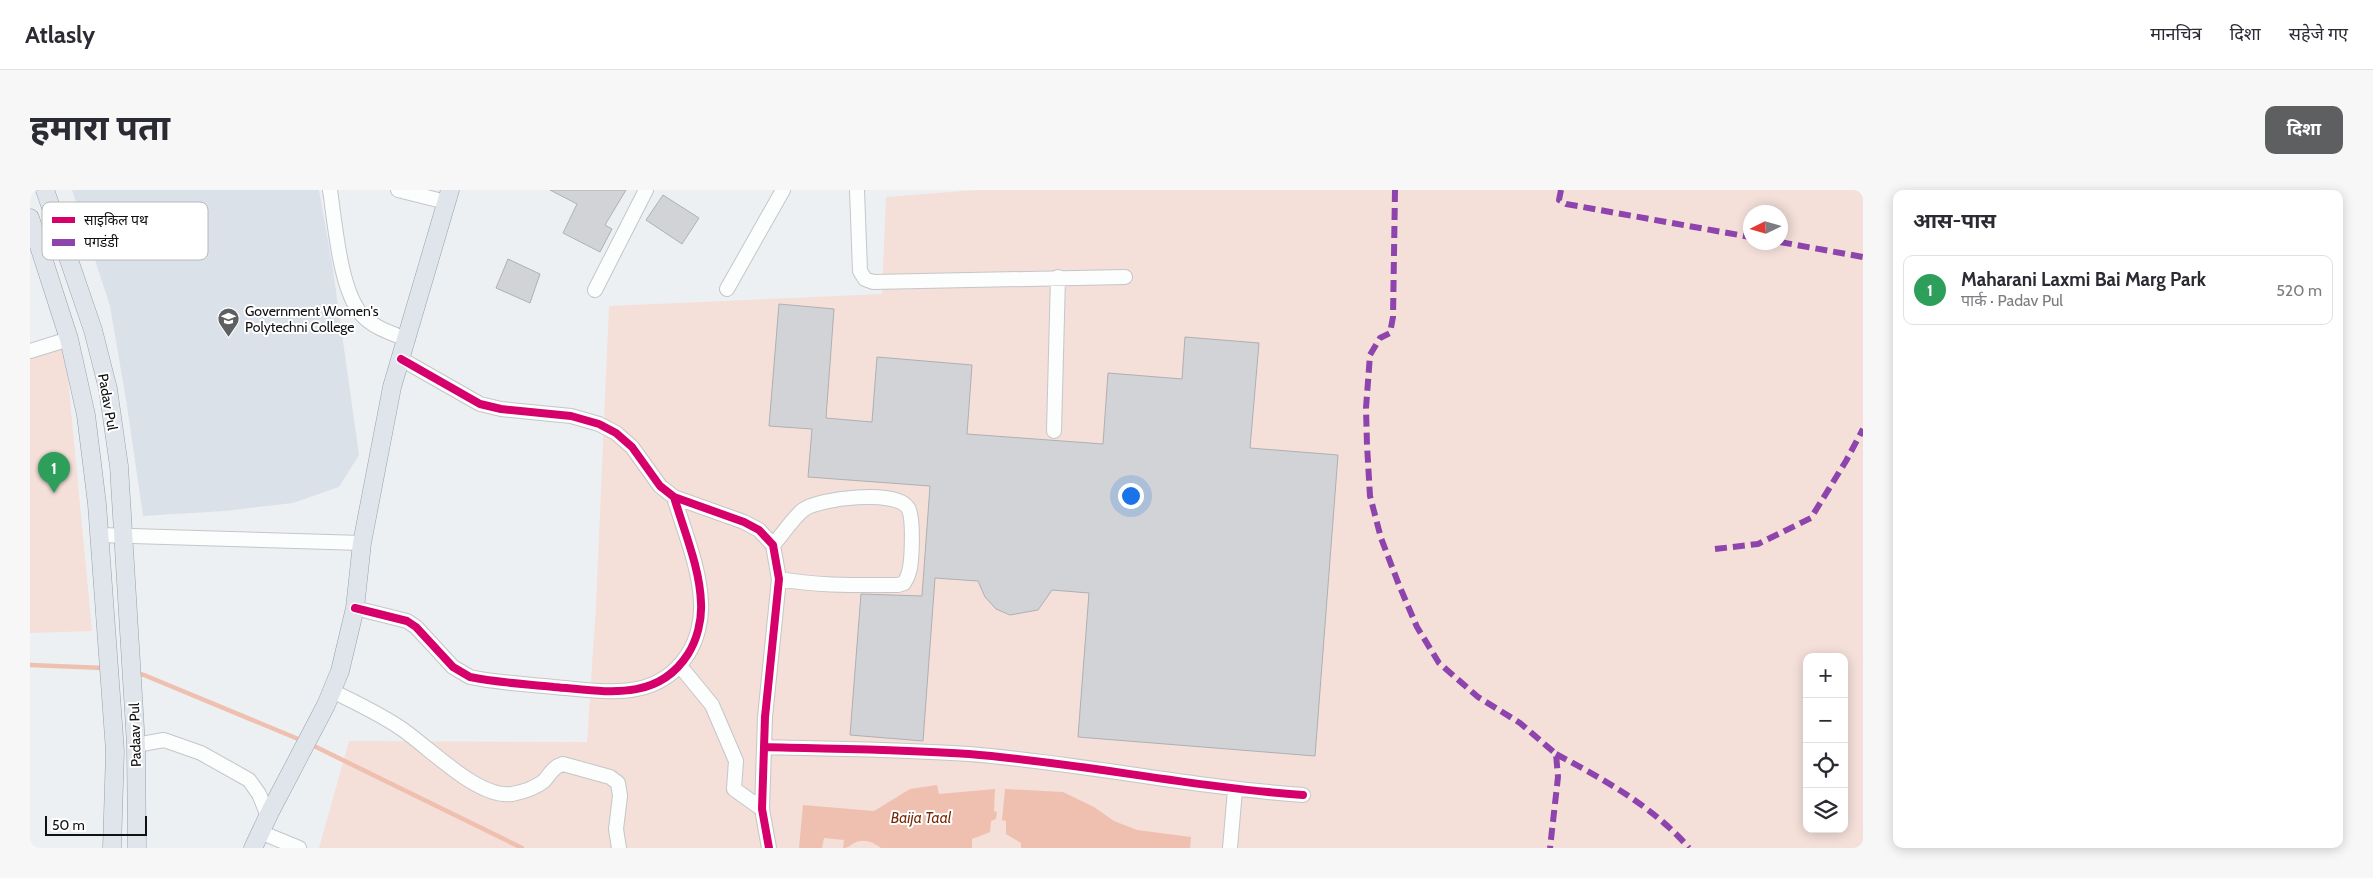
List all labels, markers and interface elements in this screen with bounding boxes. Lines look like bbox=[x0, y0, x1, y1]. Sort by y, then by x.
text: Atlasly bbox=[25, 20, 95, 49]
text: मानचित्र bbox=[2150, 23, 2202, 45]
text: दिशा bbox=[2230, 23, 2261, 45]
text: सहेजे गए bbox=[2289, 23, 2348, 45]
text: हमारा पता bbox=[30, 106, 170, 149]
button: दिशा bbox=[2265, 106, 2343, 154]
legend bbox=[42, 202, 208, 260]
north arrow bbox=[1743, 205, 1788, 250]
text: आस-पास bbox=[1913, 208, 1996, 233]
text: साइकिल पथ bbox=[84, 211, 149, 229]
text: पगडंडी bbox=[84, 233, 119, 251]
text: Maharani Laxmi Bai Marg Park bbox=[1961, 268, 2206, 291]
text: 1 bbox=[1927, 281, 1933, 300]
text: 520 m bbox=[2276, 281, 2322, 300]
text: पार्क · Padav Pul bbox=[1961, 291, 2063, 310]
place label: Government Women's Polytechni College bbox=[245, 302, 379, 336]
school or university icon: Government Women's Polytechni College bbox=[217, 307, 241, 338]
street label: Padav Pul bbox=[94, 372, 122, 432]
pin: 1 bbox=[38, 452, 70, 493]
your location bbox=[1118, 483, 1144, 509]
map controls bbox=[1803, 653, 1848, 833]
button: + bbox=[1803, 653, 1848, 698]
button: − bbox=[1803, 698, 1848, 743]
street label: Padaav Pul bbox=[125, 702, 145, 767]
button: locate bbox=[1803, 743, 1848, 788]
button: layers bbox=[1803, 788, 1848, 833]
water label: Baija Taal bbox=[891, 809, 952, 827]
scale bar bbox=[45, 813, 148, 836]
text: 50 m bbox=[52, 816, 85, 834]

